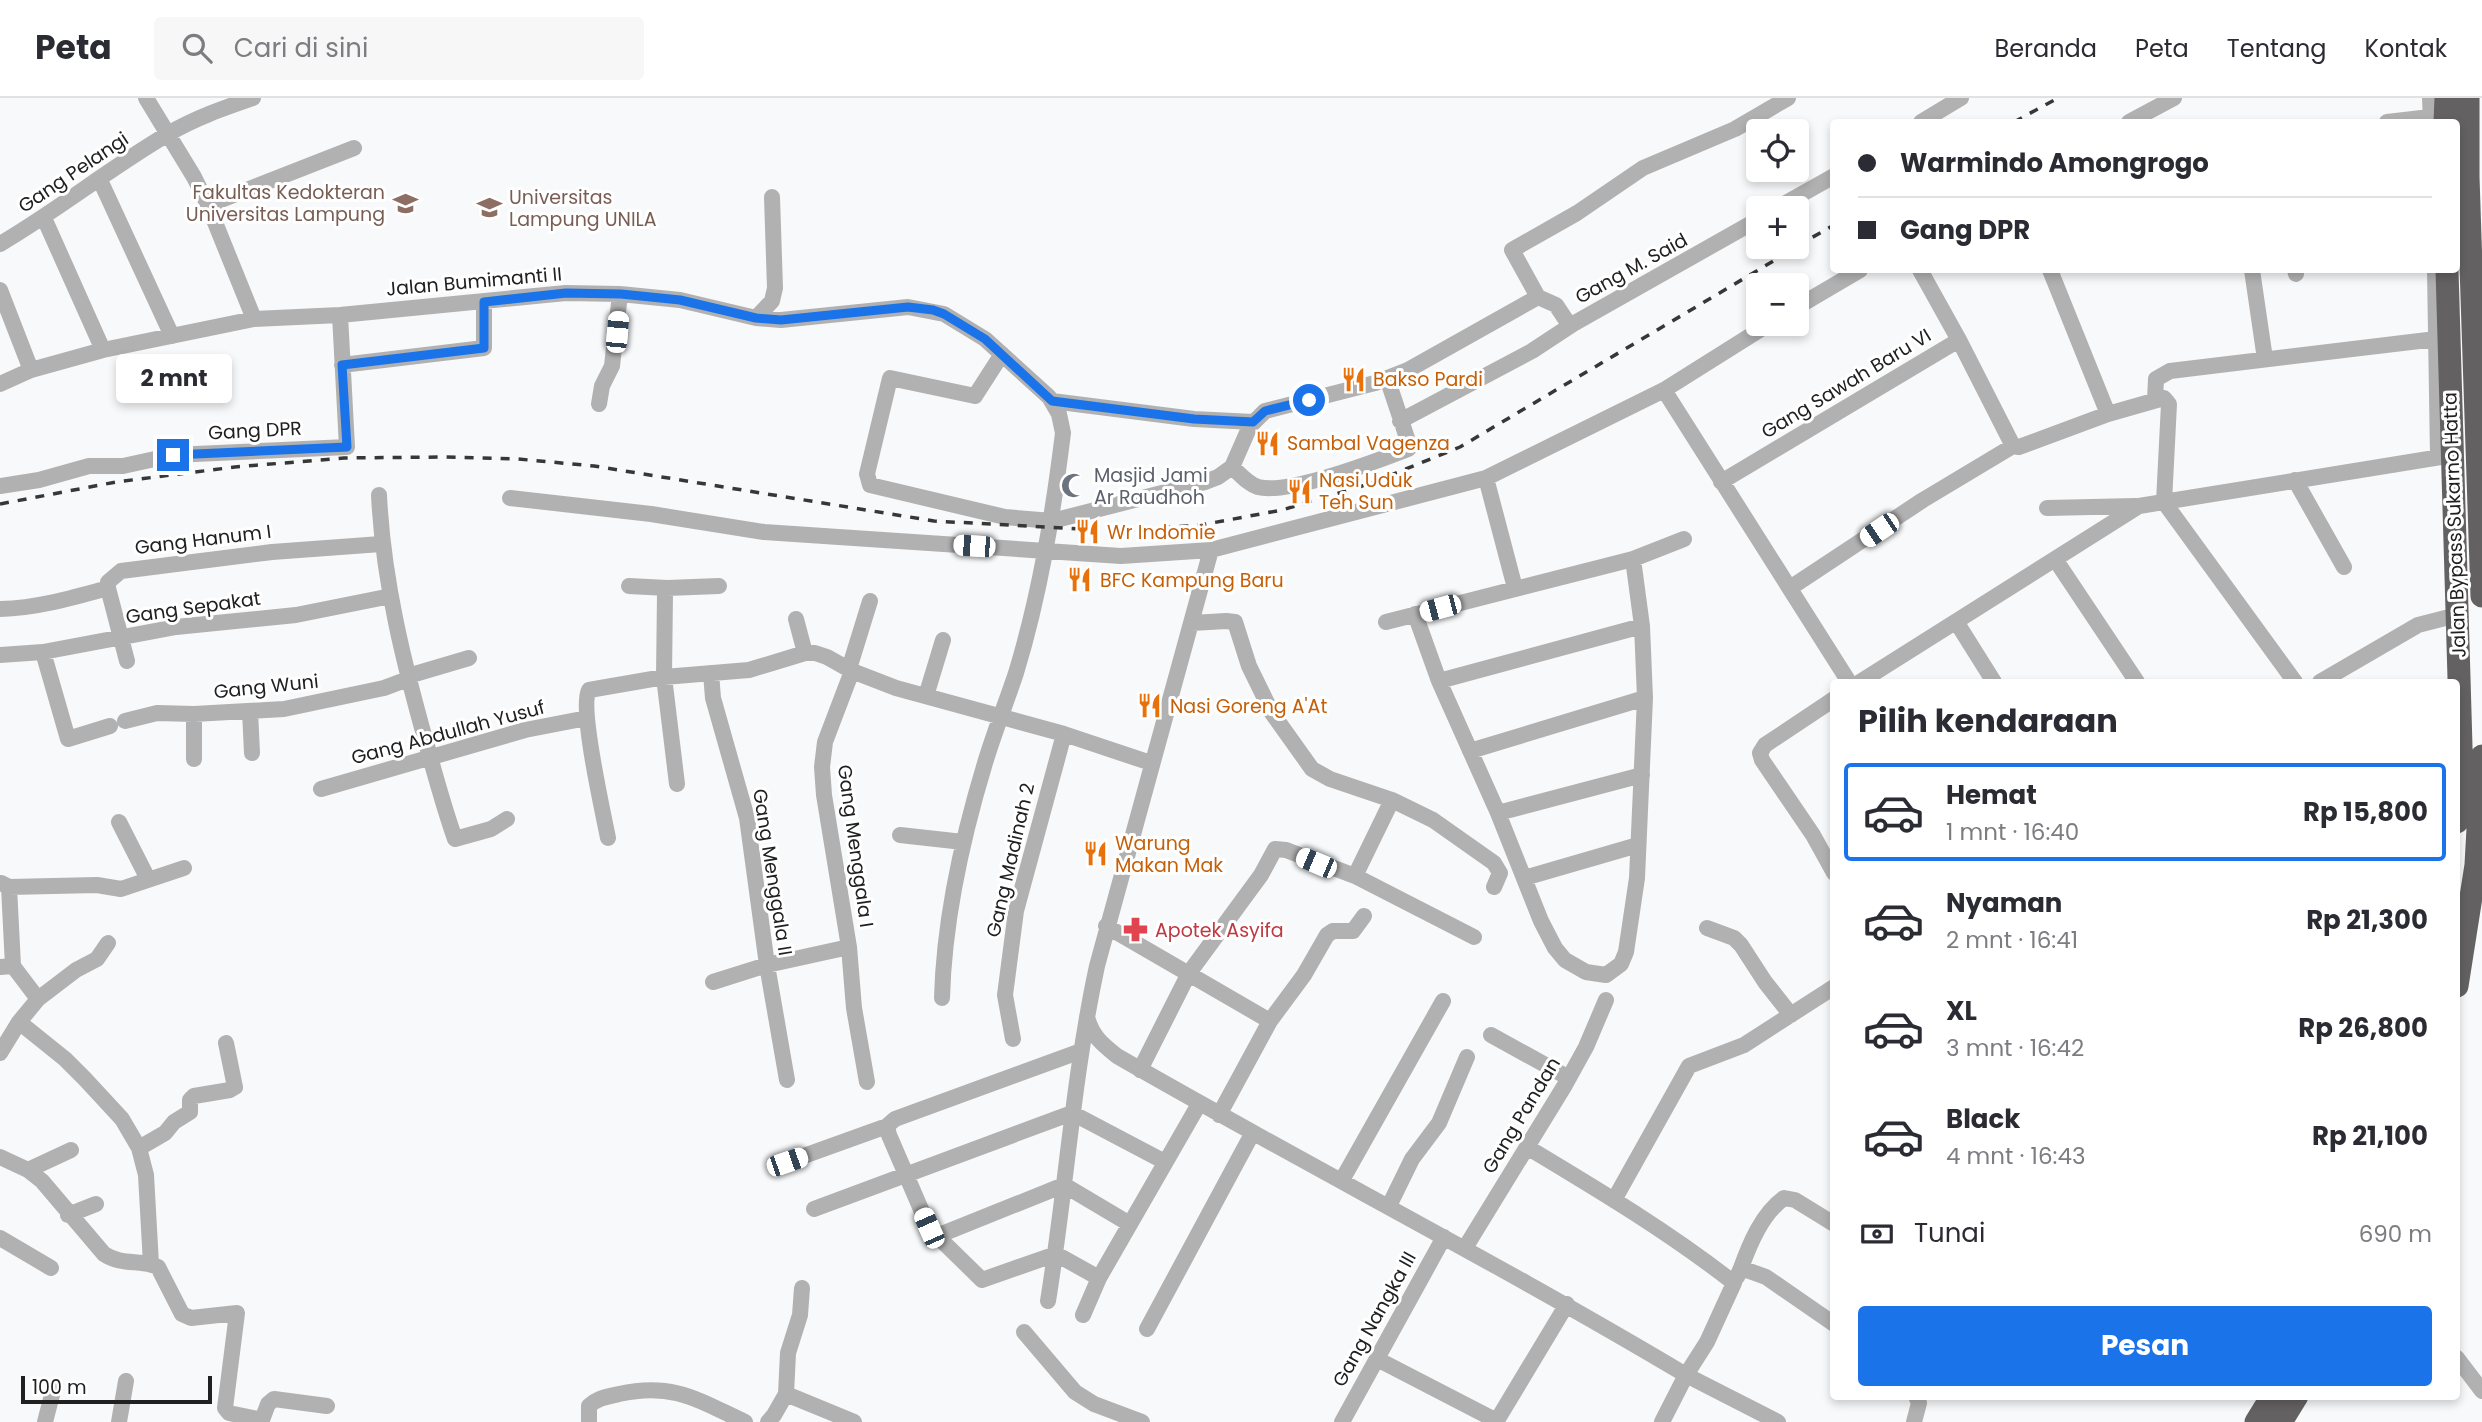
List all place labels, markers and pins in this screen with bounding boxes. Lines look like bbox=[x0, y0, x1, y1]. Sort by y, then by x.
place label: Fakultas Kedokteran Universitas Lampung bbox=[186, 179, 385, 228]
place label: Universitas Lampung UNILA bbox=[509, 184, 657, 233]
school or university icon: Fakultas Kedokteran Universitas Lampung bbox=[391, 189, 419, 217]
school or university icon: Universitas Lampung UNILA bbox=[475, 194, 503, 222]
restaurant icon: Bakso Pardi bbox=[1339, 365, 1367, 393]
place label: Bakso Pardi bbox=[1373, 366, 1483, 393]
restaurant icon: Sambal Vagenza bbox=[1253, 429, 1281, 457]
place label: Sambal Vagenza bbox=[1287, 430, 1450, 457]
place label: Masjid Jami Ar Raudhoh bbox=[1094, 462, 1208, 511]
place label: Nasi Uduk Teh Sun bbox=[1319, 467, 1413, 516]
mosque icon: Masjid Jami Ar Raudhoh bbox=[1060, 472, 1088, 500]
restaurant icon: Nasi Uduk Teh Sun bbox=[1285, 477, 1313, 505]
restaurant icon: Wr Indomie bbox=[1073, 518, 1101, 546]
place label: Wr Indomie bbox=[1107, 519, 1216, 546]
restaurant icon: BFC Kampung Baru bbox=[1066, 566, 1094, 594]
place label: BFC Kampung Baru bbox=[1100, 567, 1284, 594]
restaurant icon: Nasi Goreng A'At bbox=[1136, 692, 1164, 720]
place label: Nasi Goreng A'At bbox=[1170, 693, 1327, 720]
place label: Warung Makan Mak bbox=[1115, 830, 1223, 879]
restaurant icon: Warung Makan Mak bbox=[1081, 840, 1109, 868]
pharmacy icon: Apotek Asyifa bbox=[1121, 916, 1149, 944]
place label: Apotek Asyifa bbox=[1155, 917, 1284, 944]

